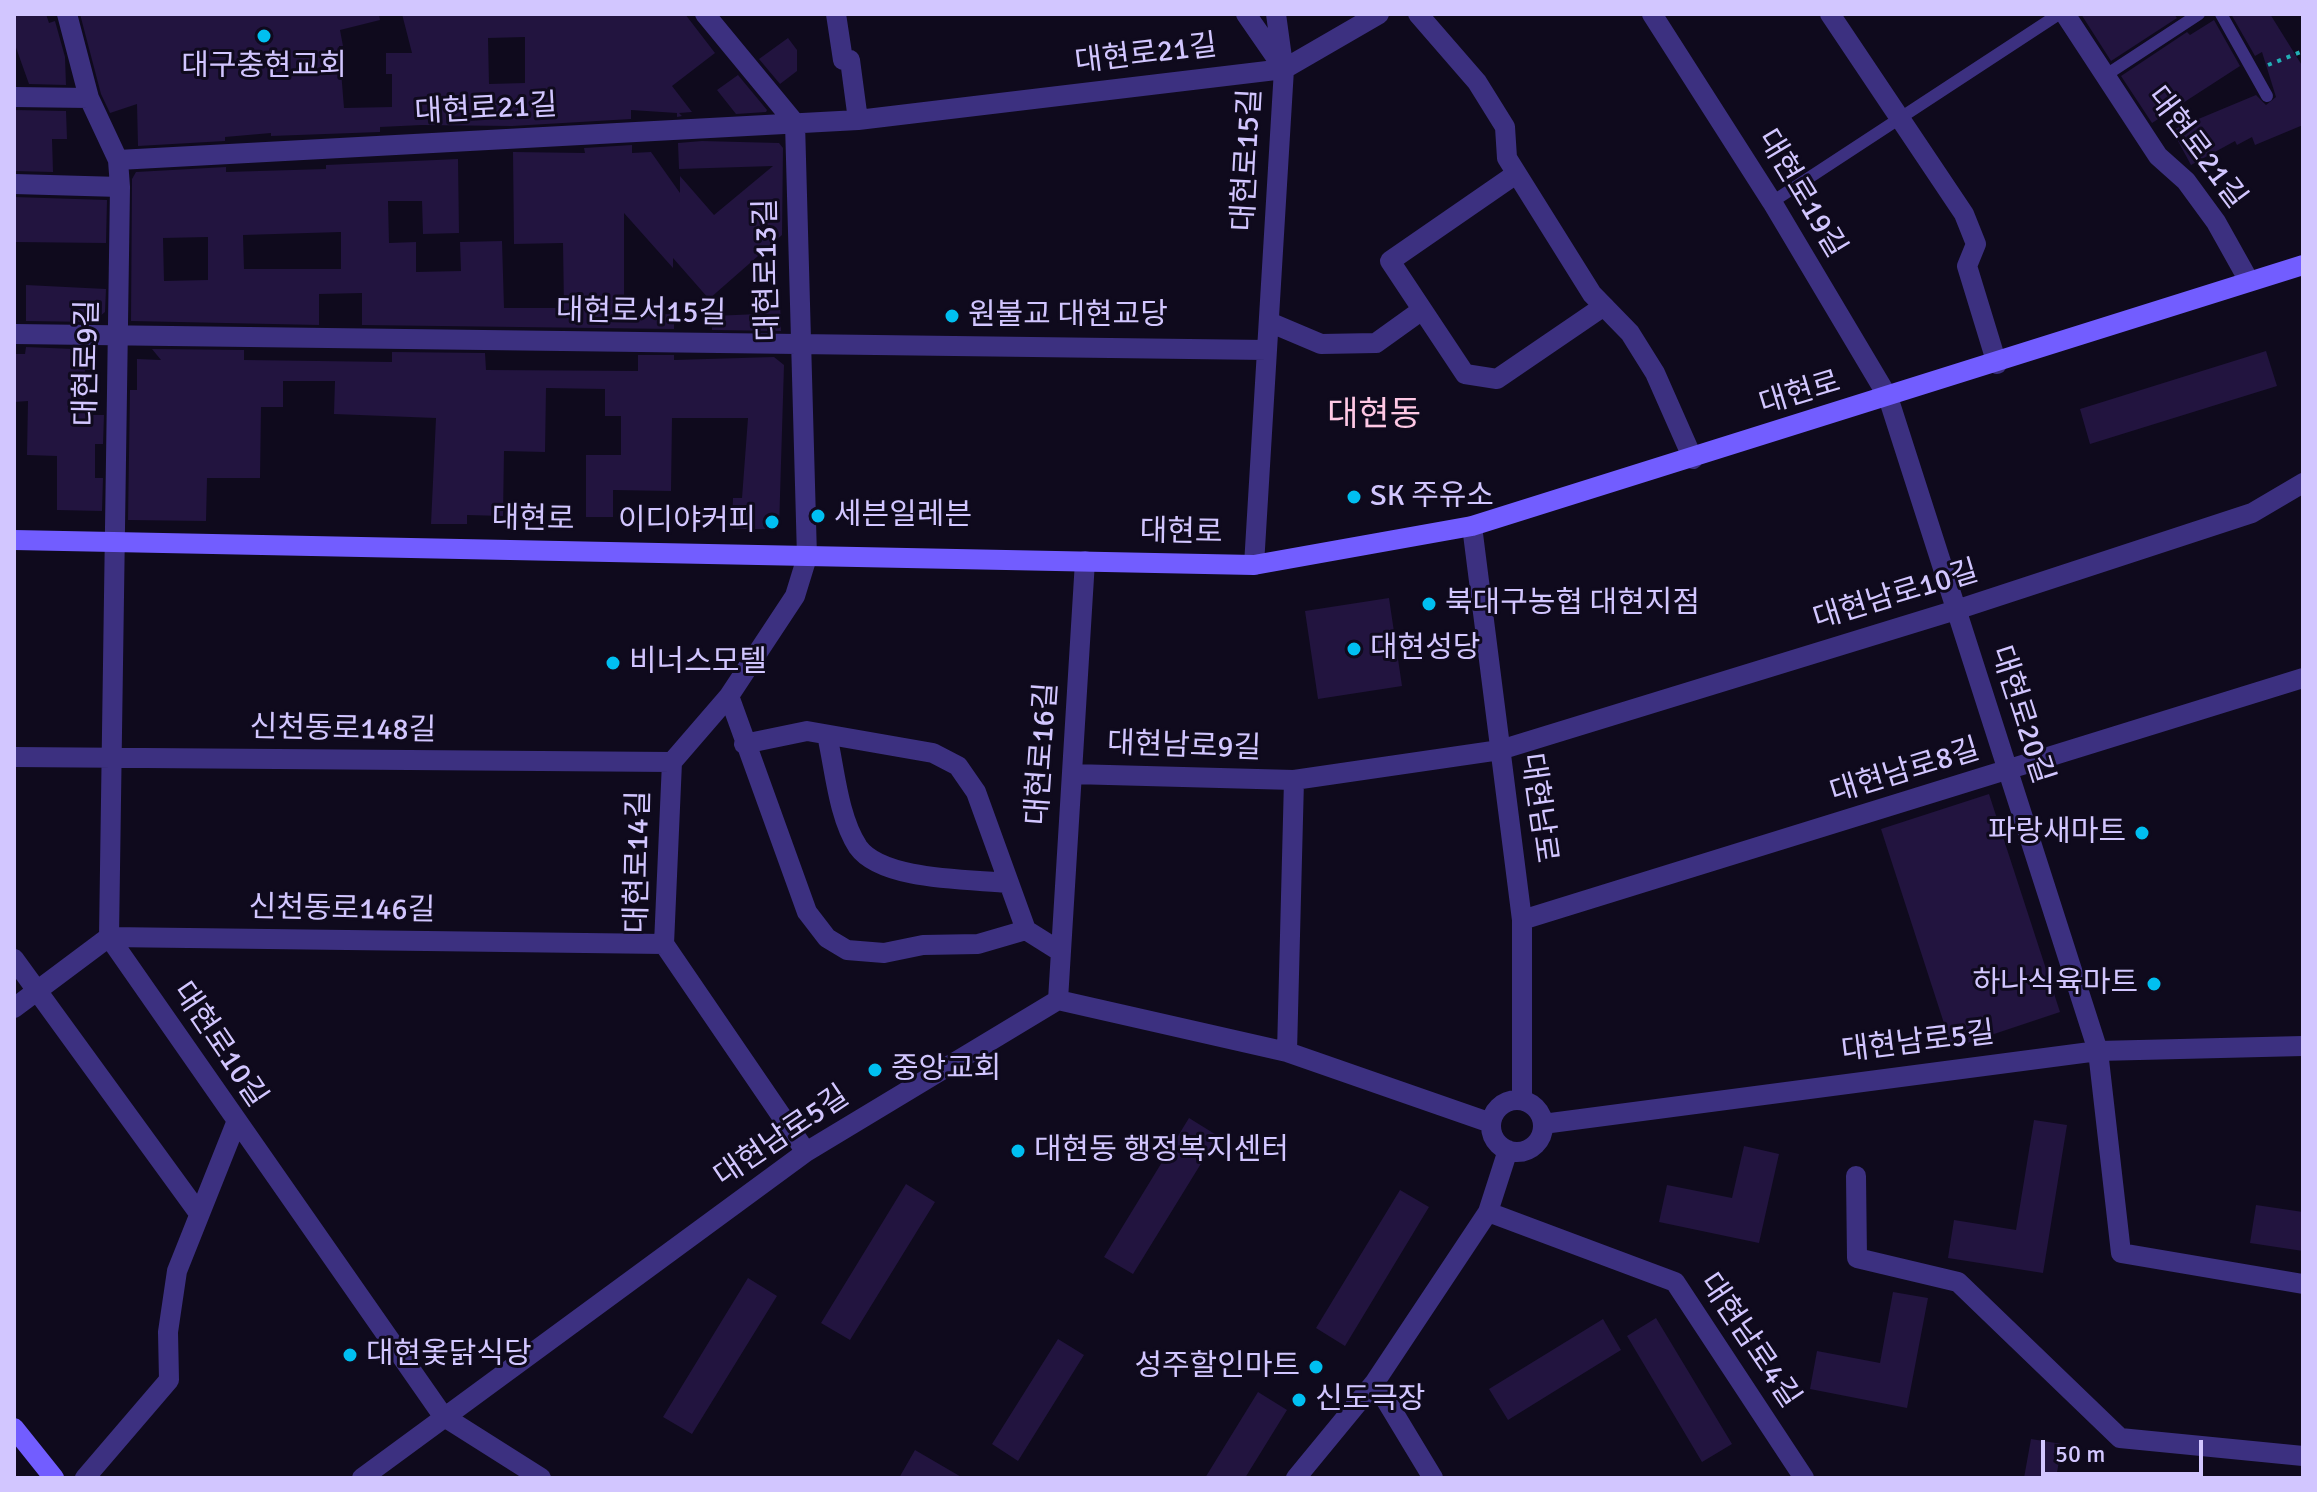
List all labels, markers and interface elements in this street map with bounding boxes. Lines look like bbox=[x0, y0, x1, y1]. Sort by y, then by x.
marker: 대구충현교회 bbox=[255, 27, 273, 45]
street label: 대현로21길 bbox=[1073, 28, 1219, 82]
place label: 대구충현교회 bbox=[181, 49, 347, 85]
street label: 대현로21길 bbox=[2139, 80, 2253, 216]
street label: 대현로21길 bbox=[414, 88, 558, 132]
street label: 대현로15길 bbox=[1226, 88, 1270, 232]
street label: 대현로19길 bbox=[1749, 124, 1853, 264]
street label: 대현로13길 bbox=[749, 198, 787, 342]
street label: 대현로서15길 bbox=[555, 294, 727, 332]
place label: 원불교 대현교당 bbox=[968, 298, 1168, 334]
street label: 대현로9길 bbox=[69, 299, 107, 427]
marker: 원불교 대현교당 bbox=[943, 307, 961, 325]
street label: 대현로 bbox=[1755, 365, 1845, 423]
district label: 대현동 bbox=[1327, 396, 1421, 436]
place label: SK 주유소 bbox=[1370, 479, 1494, 515]
marker: SK 주유소 bbox=[1345, 488, 1363, 506]
place label: 세븐일레븐 bbox=[834, 498, 972, 534]
street label: 대현로 bbox=[491, 501, 575, 539]
place label: 이디야커피 bbox=[618, 504, 756, 540]
marker: 세븐일레븐 bbox=[809, 507, 827, 525]
marker: 이디야커피 bbox=[763, 513, 781, 531]
street label: 대현로 bbox=[1139, 514, 1223, 552]
street label: 대현남로10길 bbox=[1809, 554, 1983, 638]
place label: 북대구농협 대현지점 bbox=[1445, 586, 1700, 622]
marker: 북대구농협 대현지점 bbox=[1420, 595, 1438, 613]
place label: 대현성당 bbox=[1370, 631, 1480, 667]
marker: 대현성당 bbox=[1345, 640, 1363, 658]
street label: 대현로20길 bbox=[1982, 642, 2060, 788]
place label: 비너스모텔 bbox=[629, 645, 767, 681]
marker: 비너스모텔 bbox=[604, 654, 622, 672]
street label: 대현로16길 bbox=[1020, 682, 1066, 826]
street label: 신천동로148길 bbox=[249, 710, 437, 750]
street label: 대현남로9길 bbox=[1106, 726, 1262, 768]
street label: 대현남로8길 bbox=[1826, 732, 1984, 812]
street label: 대현남로 bbox=[1512, 751, 1564, 865]
street label: 대현로14길 bbox=[620, 790, 658, 934]
place label: 파랑새마트 bbox=[1988, 815, 2126, 851]
marker: 파랑새마트 bbox=[2133, 824, 2151, 842]
street label: 신천동로146길 bbox=[248, 890, 436, 930]
place label: 하나식육마트 bbox=[1972, 966, 2138, 1002]
marker: 하나식육마트 bbox=[2145, 975, 2163, 993]
street label: 대현로10길 bbox=[164, 976, 274, 1114]
street label: 대현남로5길 bbox=[1839, 1016, 1997, 1070]
place label: 중앙교회 bbox=[891, 1052, 1001, 1088]
marker: 중앙교회 bbox=[866, 1061, 884, 1079]
street label: 대현남로5길 bbox=[708, 1079, 856, 1195]
place label: 대현동 행정복지센터 bbox=[1034, 1133, 1289, 1169]
marker: 대현동 행정복지센터 bbox=[1009, 1142, 1027, 1160]
street label: 대현남로4길 bbox=[1691, 1267, 1807, 1415]
place label: 대현옻닭식당 bbox=[366, 1337, 532, 1373]
marker: 대현옻닭식당 bbox=[341, 1346, 359, 1364]
place label: 성주할인마트 bbox=[1134, 1349, 1300, 1385]
marker: 성주할인마트 bbox=[1307, 1358, 1325, 1376]
place label: 신도극장 bbox=[1315, 1382, 1425, 1418]
marker: 신도극장 bbox=[1290, 1391, 1308, 1409]
scale bar bbox=[2045, 1424, 2207, 1474]
text: 50 m bbox=[2055, 1439, 2105, 1469]

